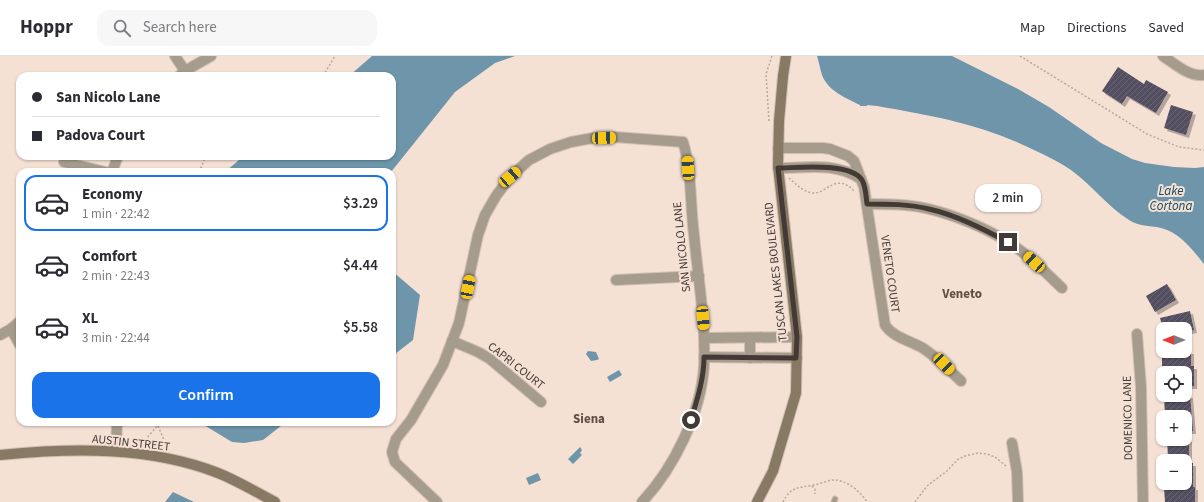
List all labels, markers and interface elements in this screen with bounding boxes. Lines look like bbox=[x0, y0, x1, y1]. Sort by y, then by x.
search box bbox=[97, 10, 377, 46]
text: Hoppr bbox=[20, 14, 73, 41]
icon: search bbox=[111, 17, 133, 39]
text: Search here bbox=[143, 17, 217, 38]
text: Map bbox=[1020, 18, 1045, 38]
text: Directions bbox=[1067, 18, 1126, 38]
text: Saved bbox=[1148, 18, 1184, 38]
text: San Nicolo Lane bbox=[56, 87, 161, 108]
text: Padova Court bbox=[56, 125, 145, 146]
car bbox=[592, 132, 616, 144]
car bbox=[681, 156, 695, 180]
car bbox=[497, 165, 523, 189]
water label: Lake Cortona bbox=[1150, 182, 1192, 215]
text: Economy bbox=[82, 184, 143, 205]
callout: 2 min bbox=[975, 184, 1041, 212]
icon: car bbox=[34, 185, 70, 221]
text: 2 min bbox=[993, 189, 1023, 207]
text: $3.29 bbox=[343, 193, 378, 214]
street label: SAN NICOLO LANE bbox=[669, 201, 695, 293]
street label: TUSCAN LAKES BOULEVARD bbox=[760, 201, 792, 343]
text: 1 min · 22:42 bbox=[82, 205, 150, 223]
route end bbox=[999, 233, 1017, 251]
street label: VENETO COURT bbox=[876, 234, 904, 315]
text: Comfort bbox=[82, 246, 137, 267]
icon: car bbox=[34, 247, 70, 283]
car bbox=[1021, 250, 1047, 274]
text: $4.44 bbox=[343, 255, 378, 276]
text: 2 min · 22:43 bbox=[82, 267, 150, 285]
car bbox=[460, 274, 476, 300]
district label: Veneto bbox=[941, 285, 982, 303]
car bbox=[696, 306, 710, 330]
text: XL bbox=[82, 308, 98, 329]
icon: car bbox=[34, 309, 70, 345]
text: $5.58 bbox=[343, 317, 378, 338]
north arrow bbox=[1156, 322, 1192, 358]
map controls bbox=[1156, 322, 1192, 490]
text: 3 min · 22:44 bbox=[82, 329, 150, 347]
street label: CAPRI COURT bbox=[484, 338, 548, 394]
car bbox=[931, 351, 957, 377]
button: locate bbox=[1156, 366, 1192, 402]
button: Confirm bbox=[32, 372, 380, 418]
street label: DOMENICO LANE bbox=[1119, 376, 1137, 460]
district label: Siena bbox=[573, 410, 605, 428]
button: + bbox=[1156, 410, 1192, 446]
route start bbox=[682, 411, 700, 429]
street label: AUSTIN STREET bbox=[91, 430, 171, 456]
button: − bbox=[1156, 454, 1192, 490]

